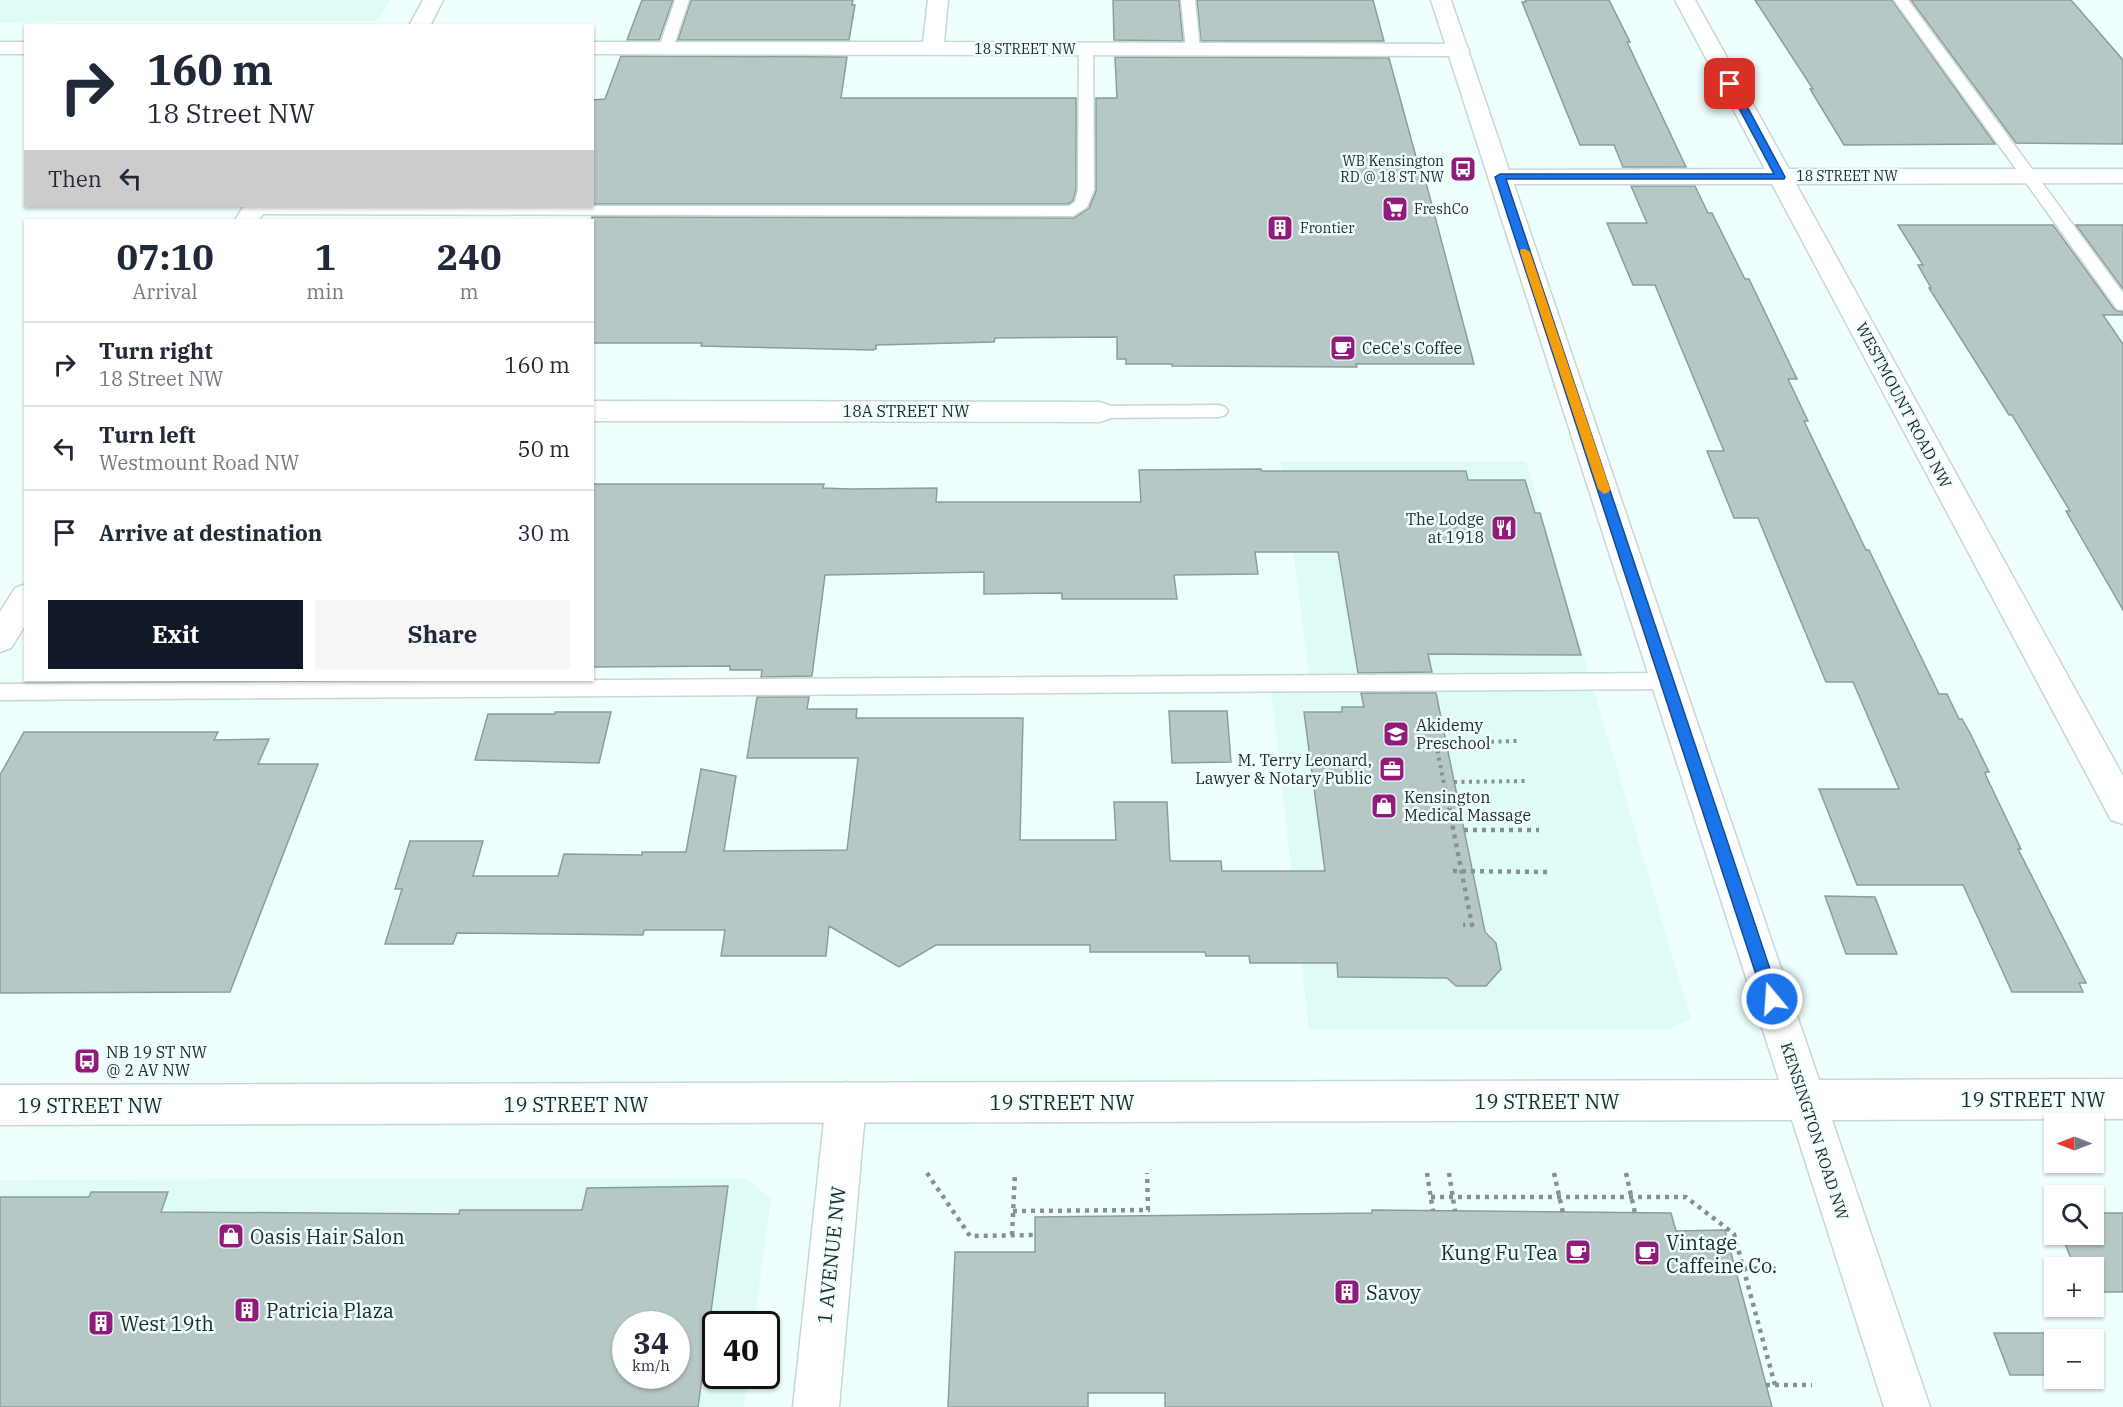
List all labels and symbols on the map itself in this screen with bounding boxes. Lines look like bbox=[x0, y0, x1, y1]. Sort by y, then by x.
street label: 18 STREET NW bbox=[974, 40, 1076, 58]
pin bbox=[1704, 58, 1755, 109]
place label: WB Kensington RD @ 18 ST NW bbox=[1340, 152, 1444, 186]
bus stop icon: WB Kensington RD @ 18 ST NW bbox=[1448, 154, 1478, 184]
street label: 18 STREET NW bbox=[1796, 167, 1898, 185]
supermarket icon: FreshCo bbox=[1380, 194, 1410, 224]
place label: FreshCo bbox=[1414, 200, 1469, 218]
building icon: Frontier bbox=[1265, 213, 1295, 243]
place label: Frontier bbox=[1300, 219, 1355, 237]
street label: WESTMOUNT ROAD NW bbox=[1852, 319, 1956, 492]
cafe icon: CeCe's Coffee bbox=[1328, 333, 1358, 363]
place label: CeCe's Coffee bbox=[1362, 338, 1462, 358]
street label: 18A STREET NW bbox=[843, 401, 970, 421]
place label: The Lodge at 1918 bbox=[1406, 509, 1484, 547]
restaurant icon: The Lodge at 1918 bbox=[1489, 513, 1519, 543]
place label: Akidemy Preschool bbox=[1416, 715, 1491, 753]
school or university icon: Akidemy Preschool bbox=[1381, 719, 1411, 749]
place label: M. Terry Leonard, Lawyer & Notary Public bbox=[1195, 750, 1372, 788]
office icon: M. Terry Leonard, Lawyer & Notary Public bbox=[1377, 754, 1407, 784]
place label: Kensington Medical Massage bbox=[1404, 787, 1531, 825]
shop icon: Kensington Medical Massage bbox=[1369, 791, 1399, 821]
position arrow bbox=[1740, 967, 1804, 1031]
street label: KENSINGTON ROAD NW bbox=[1777, 1039, 1853, 1223]
place label: NB 19 ST NW @ 2 AV NW bbox=[106, 1042, 208, 1080]
bus stop icon: NB 19 ST NW @ 2 AV NW bbox=[72, 1046, 102, 1076]
street label: 19 STREET NW bbox=[1961, 1086, 2105, 1113]
street label: 19 STREET NW bbox=[1475, 1088, 1619, 1115]
street label: 19 STREET NW bbox=[990, 1089, 1134, 1116]
street label: 19 STREET NW bbox=[504, 1091, 648, 1118]
street label: 19 STREET NW bbox=[18, 1092, 162, 1119]
north arrow bbox=[2044, 1113, 2104, 1173]
street label: 1 AVENUE NW bbox=[810, 1185, 852, 1325]
shop icon: Oasis Hair Salon bbox=[216, 1221, 246, 1251]
place label: Oasis Hair Salon bbox=[250, 1223, 405, 1250]
place label: Vintage Caffeine Co. bbox=[1666, 1229, 1777, 1279]
cafe icon: Kung Fu Tea bbox=[1563, 1237, 1593, 1267]
cafe icon: Vintage Caffeine Co. bbox=[1632, 1238, 1662, 1268]
place label: Kung Fu Tea bbox=[1441, 1239, 1558, 1266]
building icon: Savoy bbox=[1332, 1277, 1362, 1307]
place label: Savoy bbox=[1366, 1279, 1421, 1306]
building icon: Patricia Plaza bbox=[232, 1295, 262, 1325]
place label: Patricia Plaza bbox=[266, 1297, 394, 1324]
building icon: West 19th bbox=[86, 1308, 116, 1338]
place label: West 19th bbox=[120, 1310, 214, 1337]
speed limit sign: 40 bbox=[702, 1311, 780, 1389]

